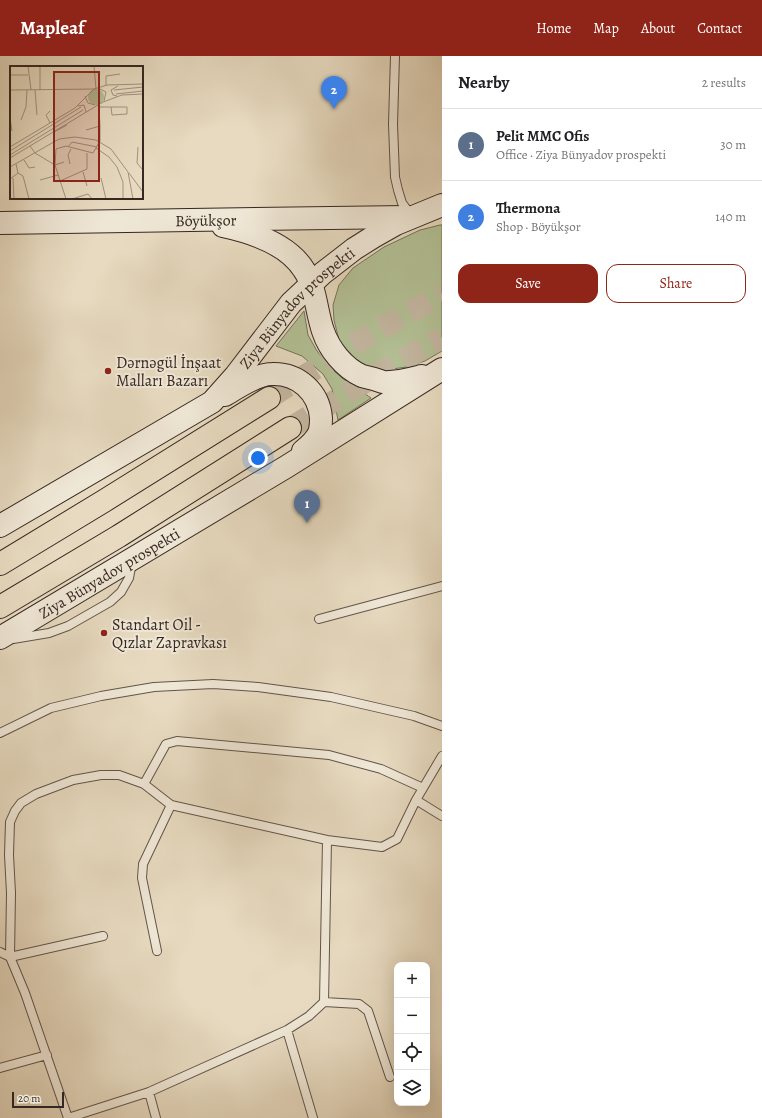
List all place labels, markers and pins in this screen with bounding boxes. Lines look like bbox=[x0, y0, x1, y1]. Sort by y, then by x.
pin: 2 bbox=[321, 76, 347, 109]
place label: Dərnəgül İnşaat Malları Bazarı bbox=[116, 352, 221, 392]
marker: Dərnəgül İnşaat Malları Bazarı bbox=[103, 366, 113, 376]
pin: 1 bbox=[294, 490, 320, 523]
place label: Standart Oil - Qızlar Zapravkası bbox=[112, 614, 227, 654]
marker: Standart Oil - Qızlar Zapravkası bbox=[99, 628, 109, 638]

